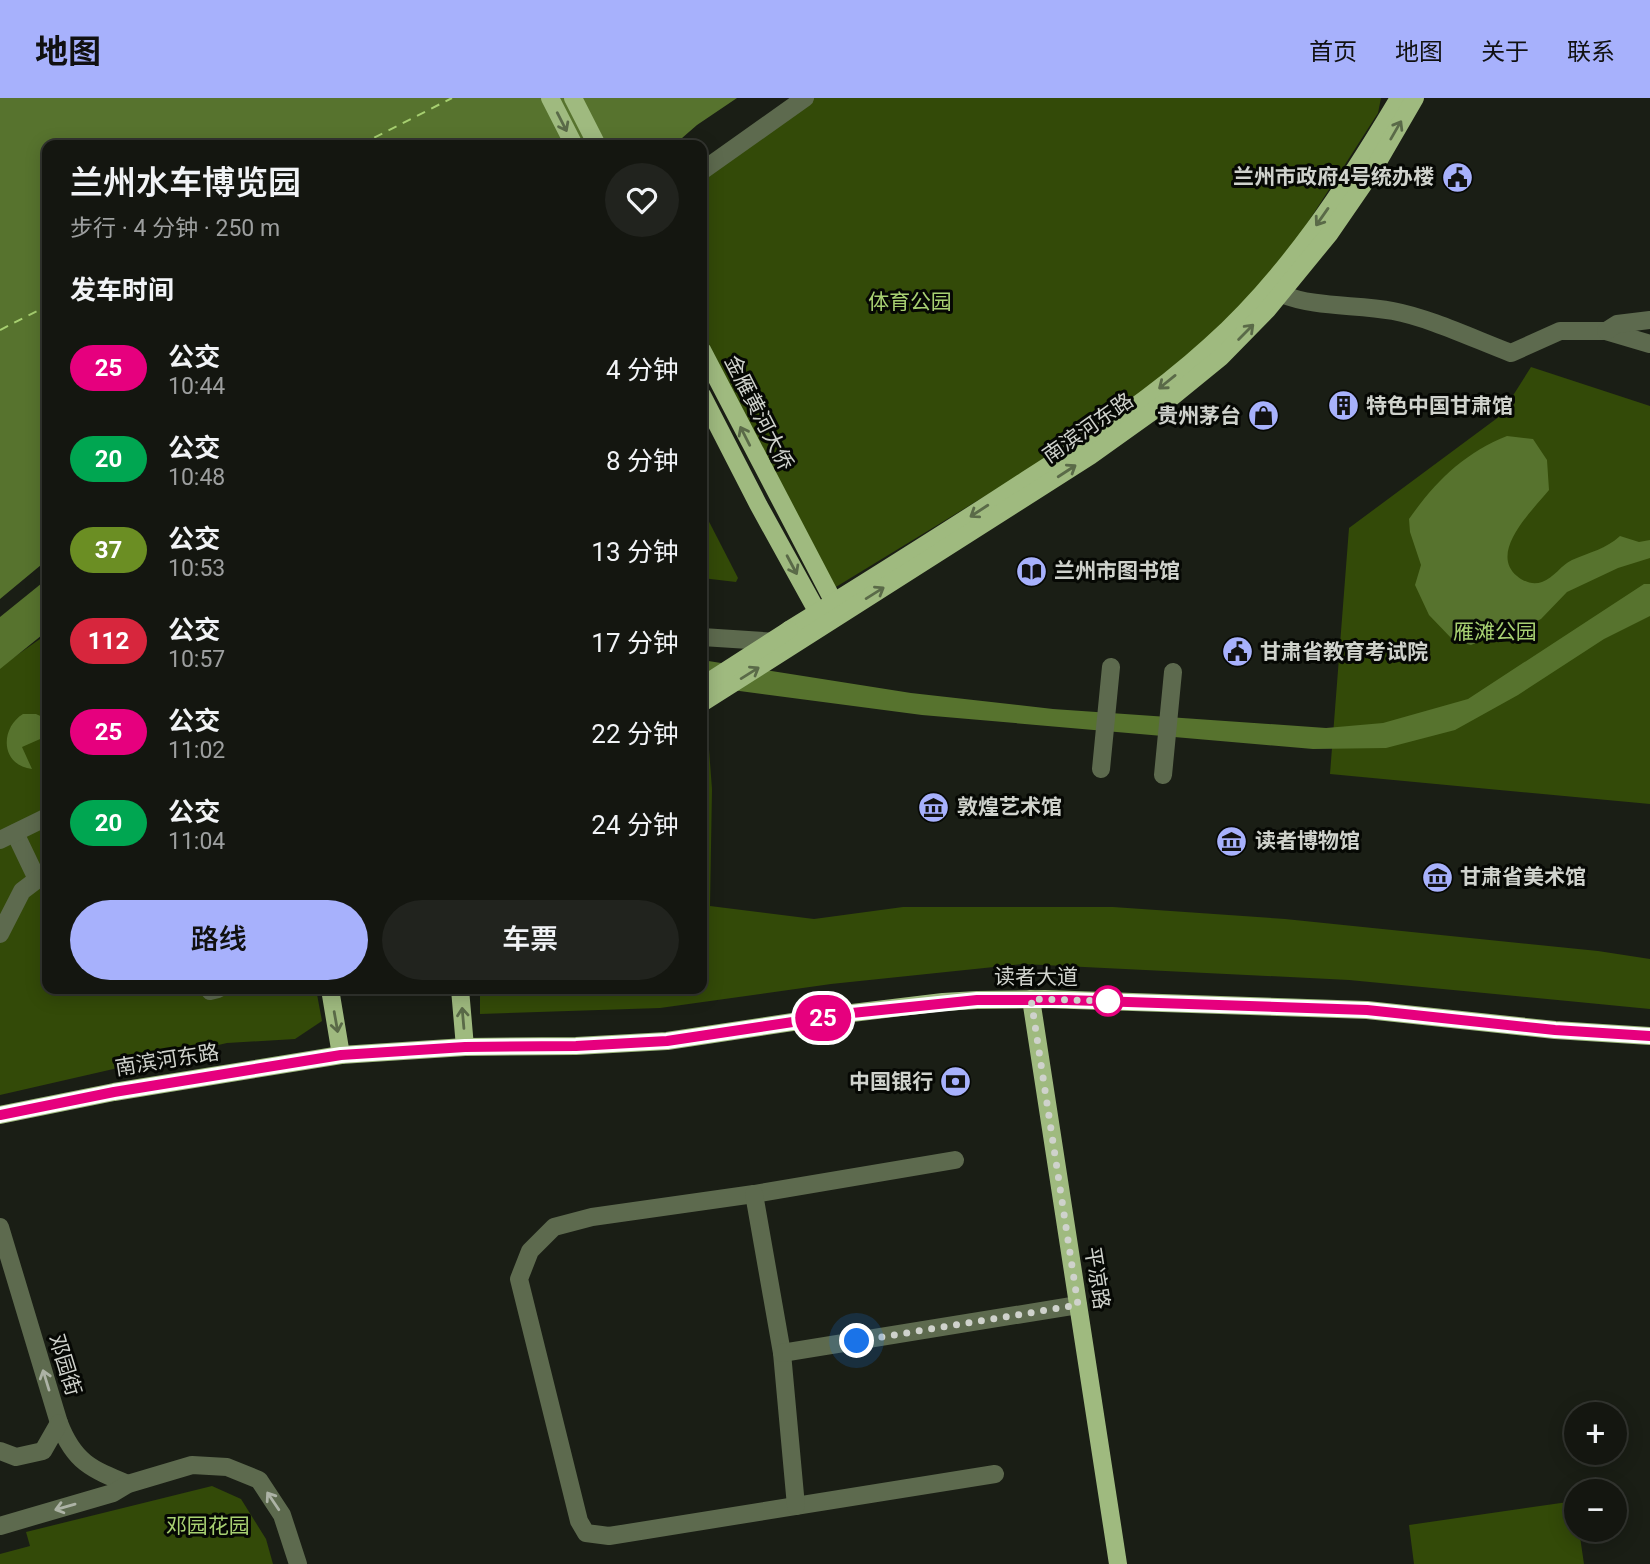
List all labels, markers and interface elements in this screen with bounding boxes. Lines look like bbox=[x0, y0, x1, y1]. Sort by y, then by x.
text: 地图 bbox=[35, 32, 101, 71]
text: 首页 bbox=[1309, 38, 1357, 66]
text: 地图 bbox=[1395, 38, 1443, 66]
text: 关于 bbox=[1481, 38, 1529, 66]
text: 联系 bbox=[1567, 38, 1615, 66]
one-way arrow bbox=[556, 111, 569, 132]
one-way arrow bbox=[1390, 120, 1403, 141]
public building icon: 兰州市政府4号统办楼 bbox=[1440, 160, 1474, 194]
text: 兰州水车博览园 bbox=[70, 163, 301, 202]
button: heart bbox=[605, 163, 679, 237]
place label: 兰州市政府4号统办楼 bbox=[1233, 165, 1434, 189]
one-way arrow bbox=[1315, 207, 1330, 226]
text: 步行 · 4 分钟 · 250 m bbox=[70, 215, 280, 242]
text: 发车时间 bbox=[70, 275, 174, 305]
park label: 体育公园 bbox=[868, 290, 952, 314]
one-way arrow bbox=[1238, 323, 1255, 340]
text: 公交 bbox=[168, 342, 220, 372]
street label: 金雁黄河大侨 bbox=[720, 351, 798, 475]
text: 25 bbox=[95, 354, 122, 382]
text: 4 分钟 bbox=[606, 355, 679, 385]
text: 10:44 bbox=[168, 373, 225, 400]
one-way arrow bbox=[1158, 374, 1176, 390]
street label: 南滨河东路 bbox=[1038, 388, 1138, 468]
building icon: 特色中国甘肃馆 bbox=[1326, 389, 1360, 423]
place label: 特色中国甘肃馆 bbox=[1366, 394, 1513, 418]
shop icon: 贵州茅台 bbox=[1247, 399, 1281, 433]
place label: 贵州茅台 bbox=[1157, 404, 1241, 428]
one-way arrow bbox=[738, 426, 752, 447]
text: 公交 bbox=[168, 433, 220, 463]
text: 20 bbox=[95, 445, 122, 473]
text: 8 分钟 bbox=[606, 446, 679, 476]
text: 10:48 bbox=[168, 464, 225, 491]
one-way arrow bbox=[1057, 464, 1077, 478]
one-way arrow bbox=[970, 503, 989, 518]
text: 公交 bbox=[168, 524, 220, 554]
text: 37 bbox=[95, 536, 122, 564]
text: 13 分钟 bbox=[591, 537, 679, 567]
library icon: 兰州市图书馆 bbox=[1014, 554, 1048, 588]
text: 10:53 bbox=[168, 555, 225, 582]
one-way arrow bbox=[785, 555, 799, 575]
place label: 兰州市图书馆 bbox=[1054, 559, 1180, 583]
one-way arrow bbox=[865, 586, 885, 600]
text: 公交 bbox=[168, 615, 220, 645]
park label: 雁滩公园 bbox=[1453, 620, 1537, 644]
text: 112 bbox=[88, 627, 129, 655]
text: 17 分钟 bbox=[591, 628, 679, 658]
public building icon: 甘肃省教育考试院 bbox=[1220, 635, 1254, 669]
place label: 甘肃省教育考试院 bbox=[1260, 640, 1428, 664]
text: 10:57 bbox=[168, 646, 225, 673]
one-way arrow bbox=[739, 665, 759, 679]
text: 公交 bbox=[168, 706, 220, 736]
text: 25 bbox=[95, 718, 122, 746]
text: 22 分钟 bbox=[591, 719, 679, 749]
text: 11:02 bbox=[168, 737, 225, 764]
museum icon: 敦煌艺术馆 bbox=[917, 790, 951, 824]
place label: 敦煌艺术馆 bbox=[957, 795, 1062, 819]
text: 公交 bbox=[168, 797, 220, 827]
text: 20 bbox=[95, 809, 122, 837]
text: 24 分钟 bbox=[591, 810, 679, 840]
museum icon: 读者博物馆 bbox=[1215, 824, 1249, 858]
text: 11:04 bbox=[168, 828, 225, 855]
place label: 读者博物馆 bbox=[1255, 829, 1360, 853]
museum icon: 甘肃省美术馆 bbox=[1420, 860, 1454, 894]
place label: 甘肃省美术馆 bbox=[1460, 865, 1586, 889]
button: 路线 bbox=[70, 900, 368, 980]
button: 车票 bbox=[382, 900, 679, 980]
street label: 读者大道 bbox=[994, 965, 1078, 989]
unlabelled marker bbox=[1093, 986, 1123, 1016]
line badge: 25 bbox=[792, 995, 854, 1041]
text: 25 bbox=[809, 1004, 837, 1032]
one-way arrow bbox=[456, 1007, 469, 1029]
one-way arrow bbox=[330, 1010, 343, 1033]
street label: 南滨河东路 bbox=[113, 1040, 221, 1080]
bank icon: 中国银行 bbox=[939, 1065, 973, 1099]
place label: 中国银行 bbox=[849, 1070, 933, 1094]
street label: 平凉路 bbox=[1080, 1245, 1114, 1311]
your location bbox=[839, 1323, 874, 1358]
street label: 邓园街 bbox=[44, 1331, 86, 1399]
one-way arrow bbox=[38, 1370, 51, 1392]
map controls bbox=[1564, 1402, 1627, 1542]
button: + bbox=[1564, 1402, 1627, 1465]
button: − bbox=[1564, 1479, 1627, 1542]
one-way arrow bbox=[266, 1492, 280, 1511]
one-way arrow bbox=[54, 1502, 76, 1515]
park label: 邓园花园 bbox=[166, 1514, 250, 1538]

